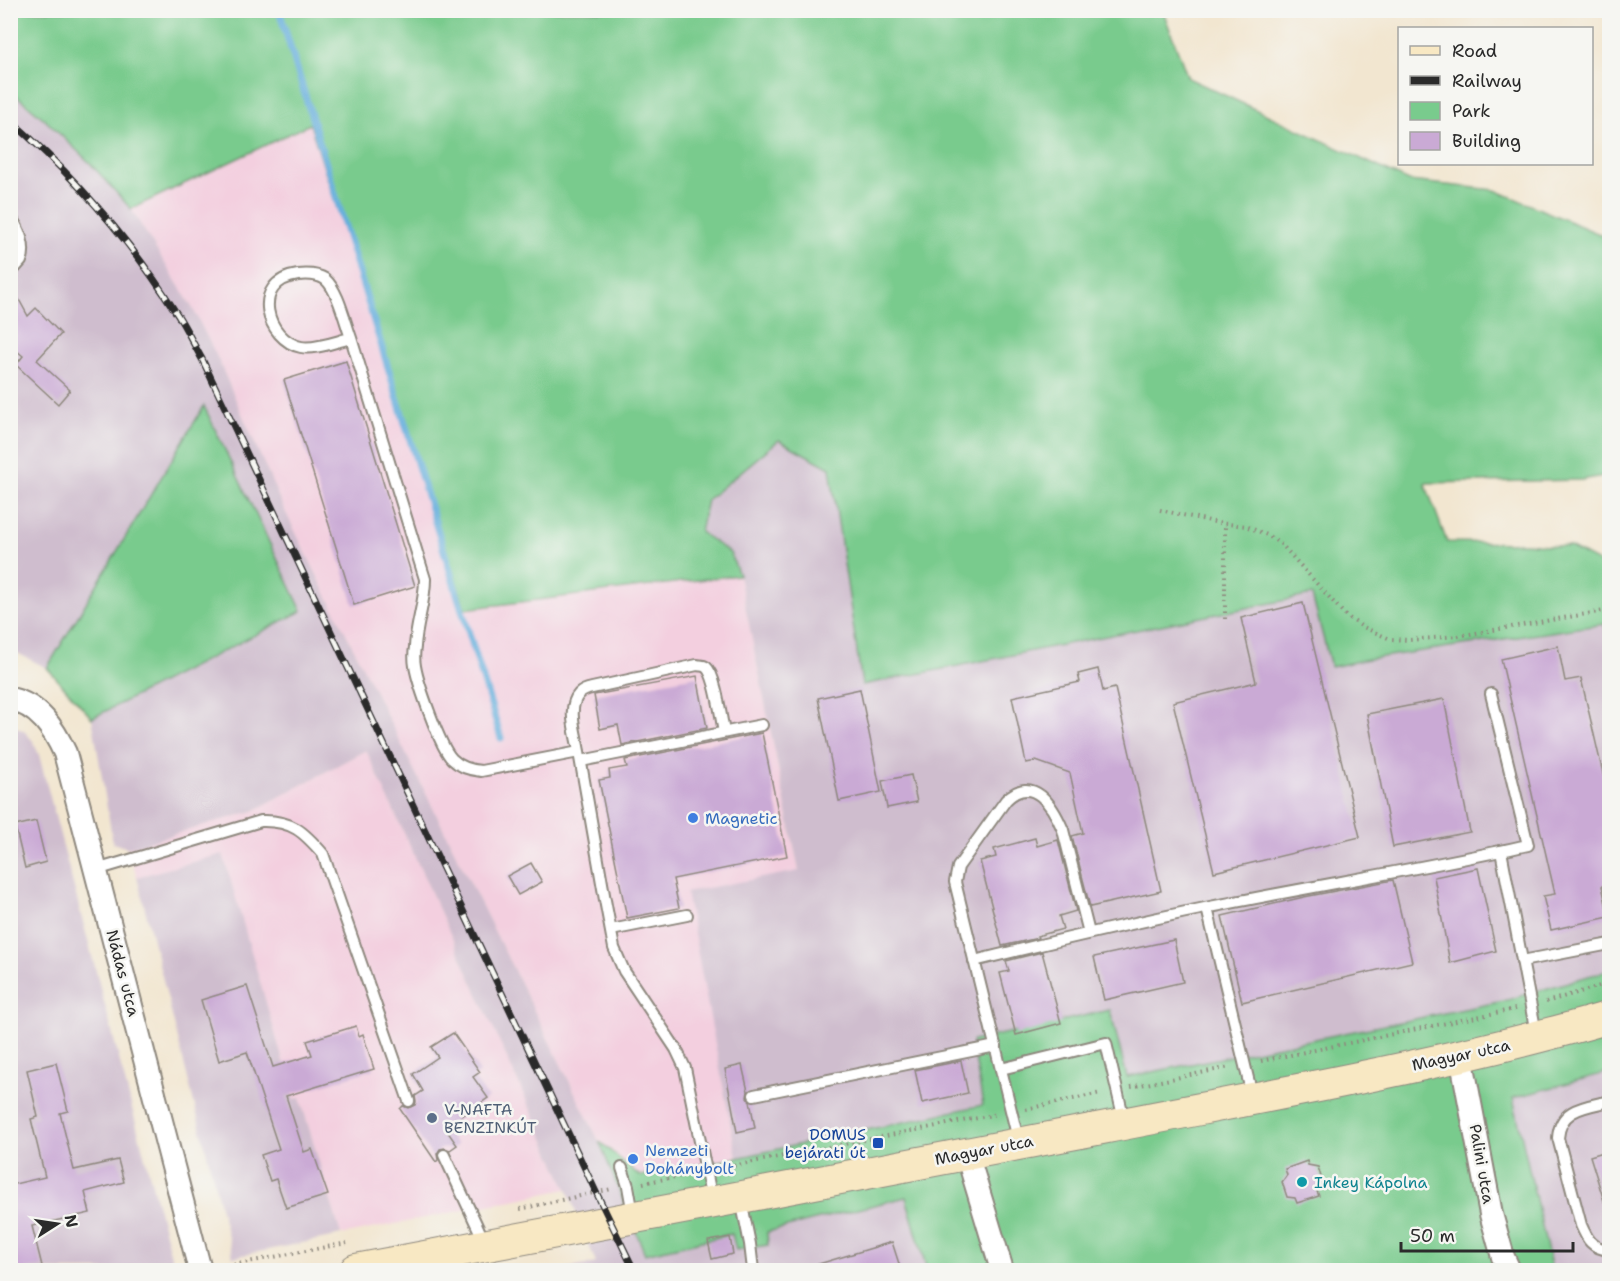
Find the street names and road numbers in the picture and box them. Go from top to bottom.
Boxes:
street label: Nádas utca [101,927,145,1019]
street label: Magyar utca [1410,1034,1512,1076]
street label: Palini utca [1465,1123,1499,1205]
street label: Magyar utca [933,1130,1035,1170]

